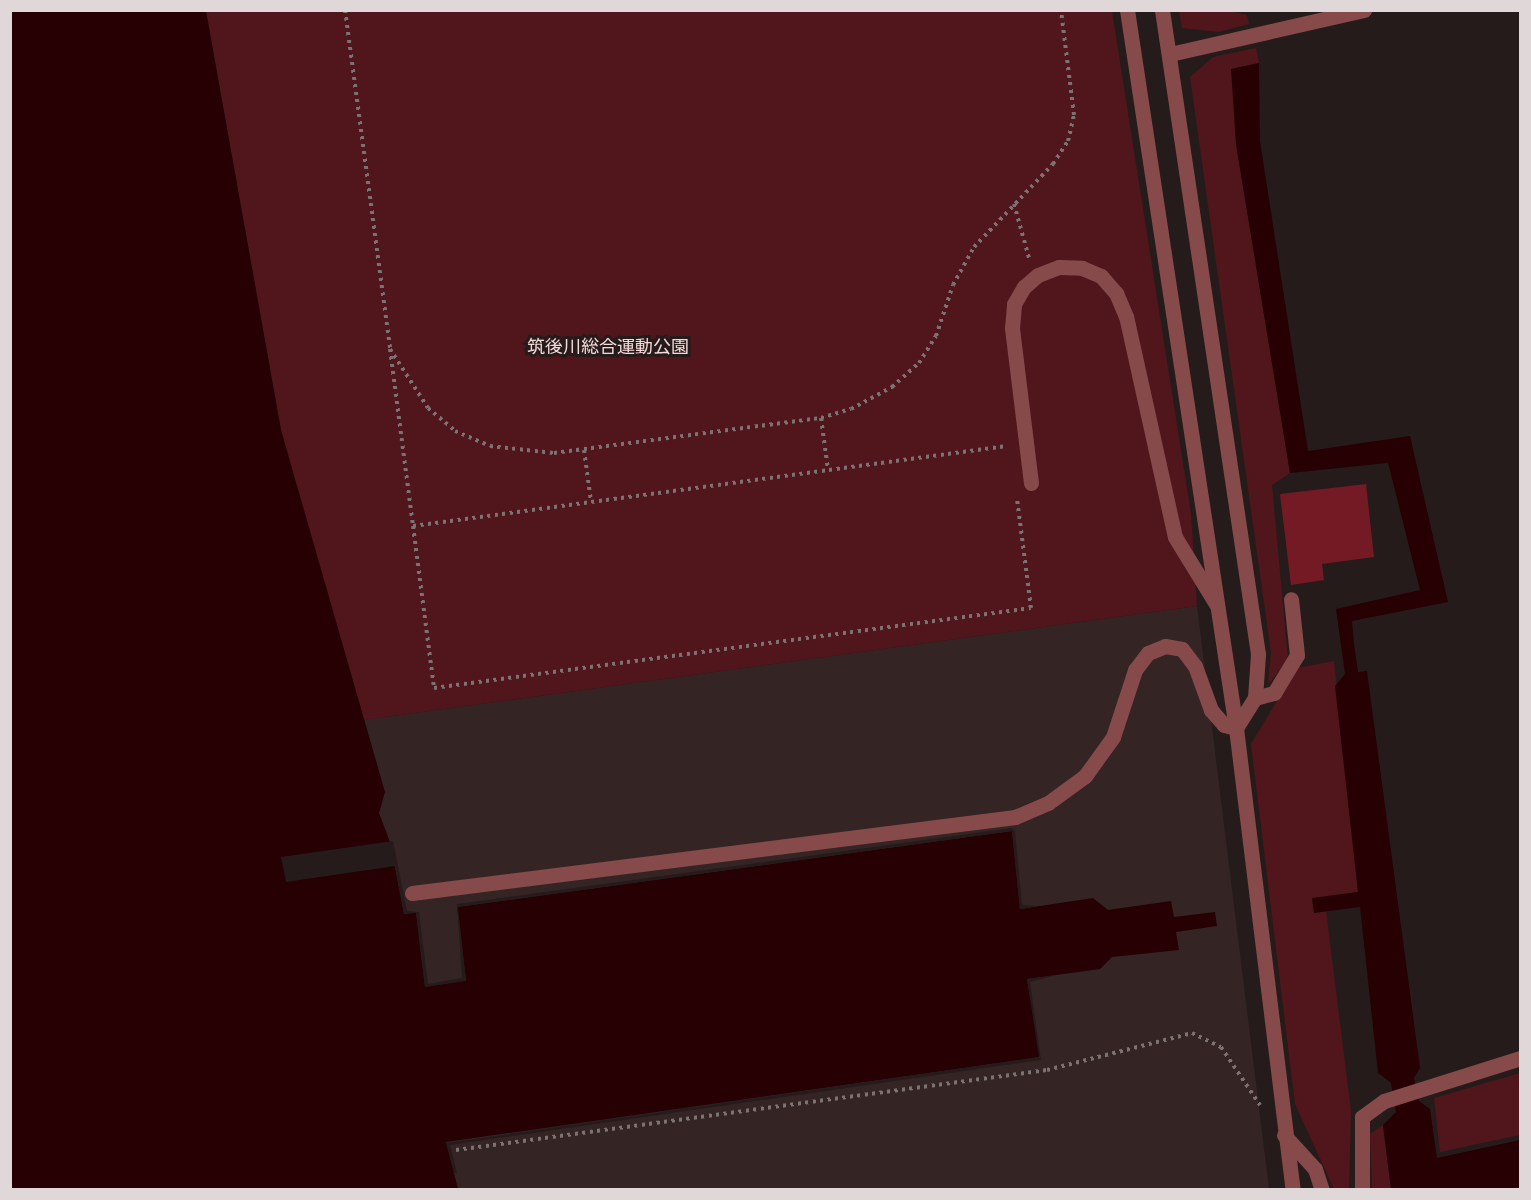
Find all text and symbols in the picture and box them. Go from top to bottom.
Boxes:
park label: 筑後川総合運動公園 [527,336,689,358]

